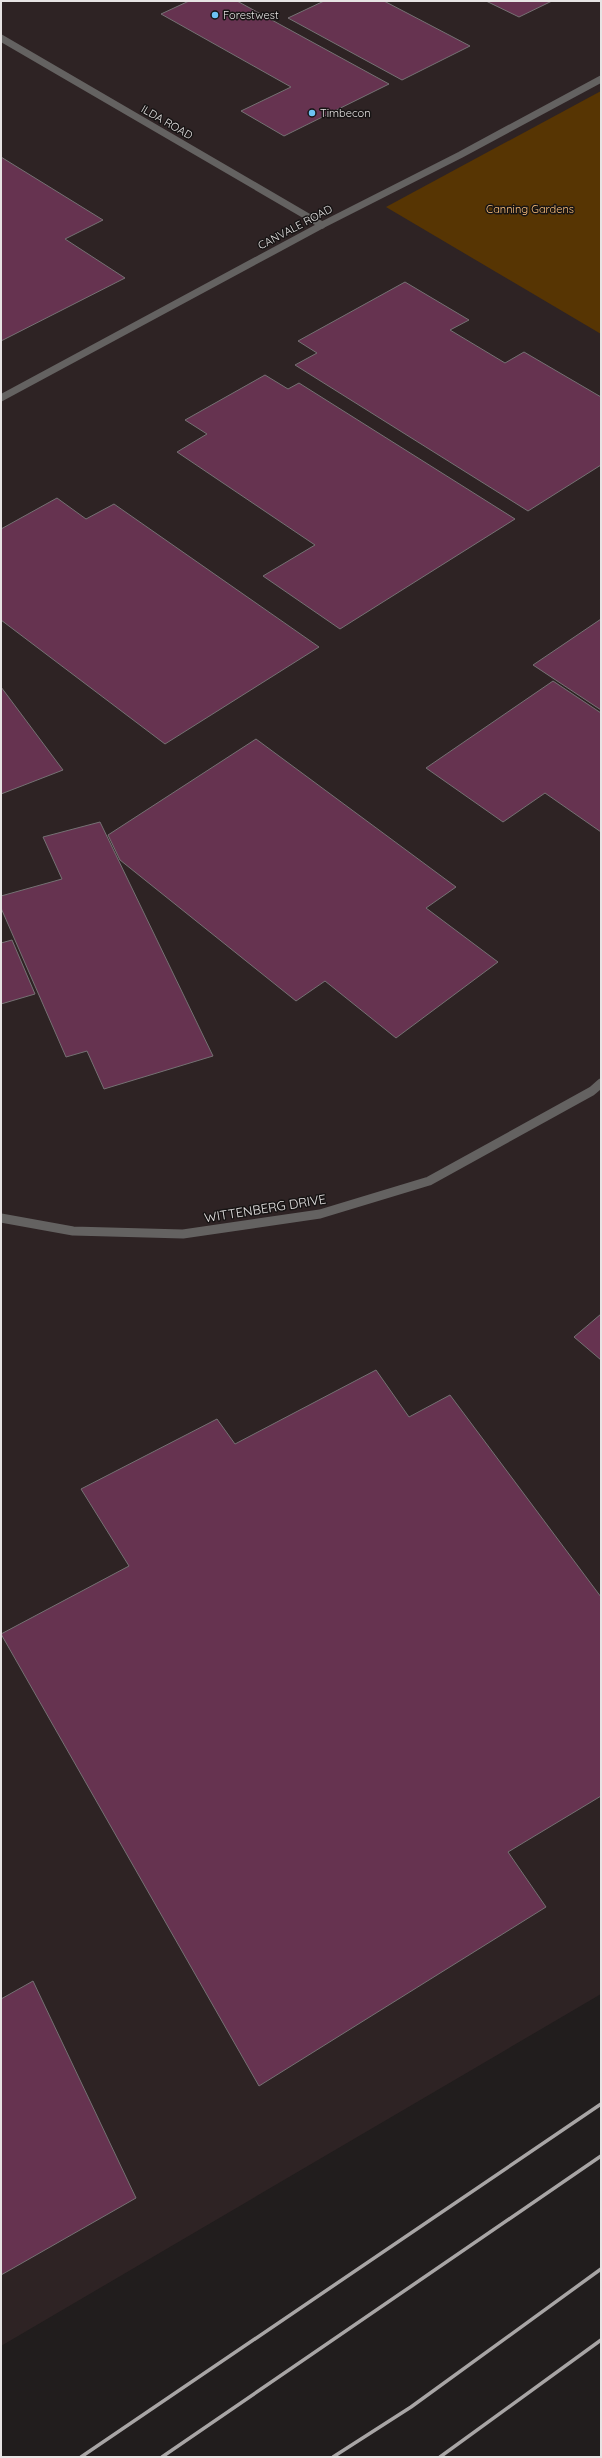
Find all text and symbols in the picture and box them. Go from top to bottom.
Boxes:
place label: Forestwest [223,8,279,22]
marker: Forestwest [210,10,220,20]
street label: ILDA ROAD [139,102,195,142]
place label: Timbecon [320,106,371,120]
marker: Timbecon [307,108,317,118]
street label: CANVALE ROAD [255,202,335,252]
park label: Canning Gardens [486,202,574,216]
street label: WITTENBERG DRIVE [203,1190,327,1226]

